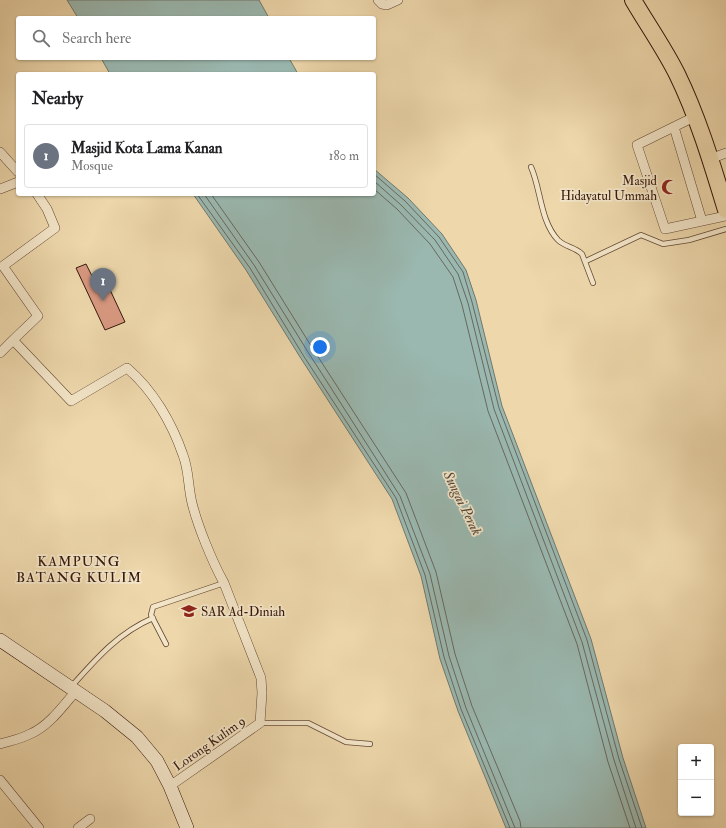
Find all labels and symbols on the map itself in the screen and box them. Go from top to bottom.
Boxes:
place label: Masjid Hidayatul Ummah [560,173,658,205]
mosque icon: Masjid Hidayatul Ummah [660,178,678,196]
pin: 1 [90,268,116,301]
your location [310,337,330,357]
water label: Sungai Perak [439,467,485,538]
district label: KAMPUNG BATANG KULIM [16,553,142,586]
school or university icon: SAR Ad-Diniah [180,602,198,620]
place label: SAR Ad-Diniah [201,604,285,620]
street label: Lorong Kulim 9 [170,713,249,775]

